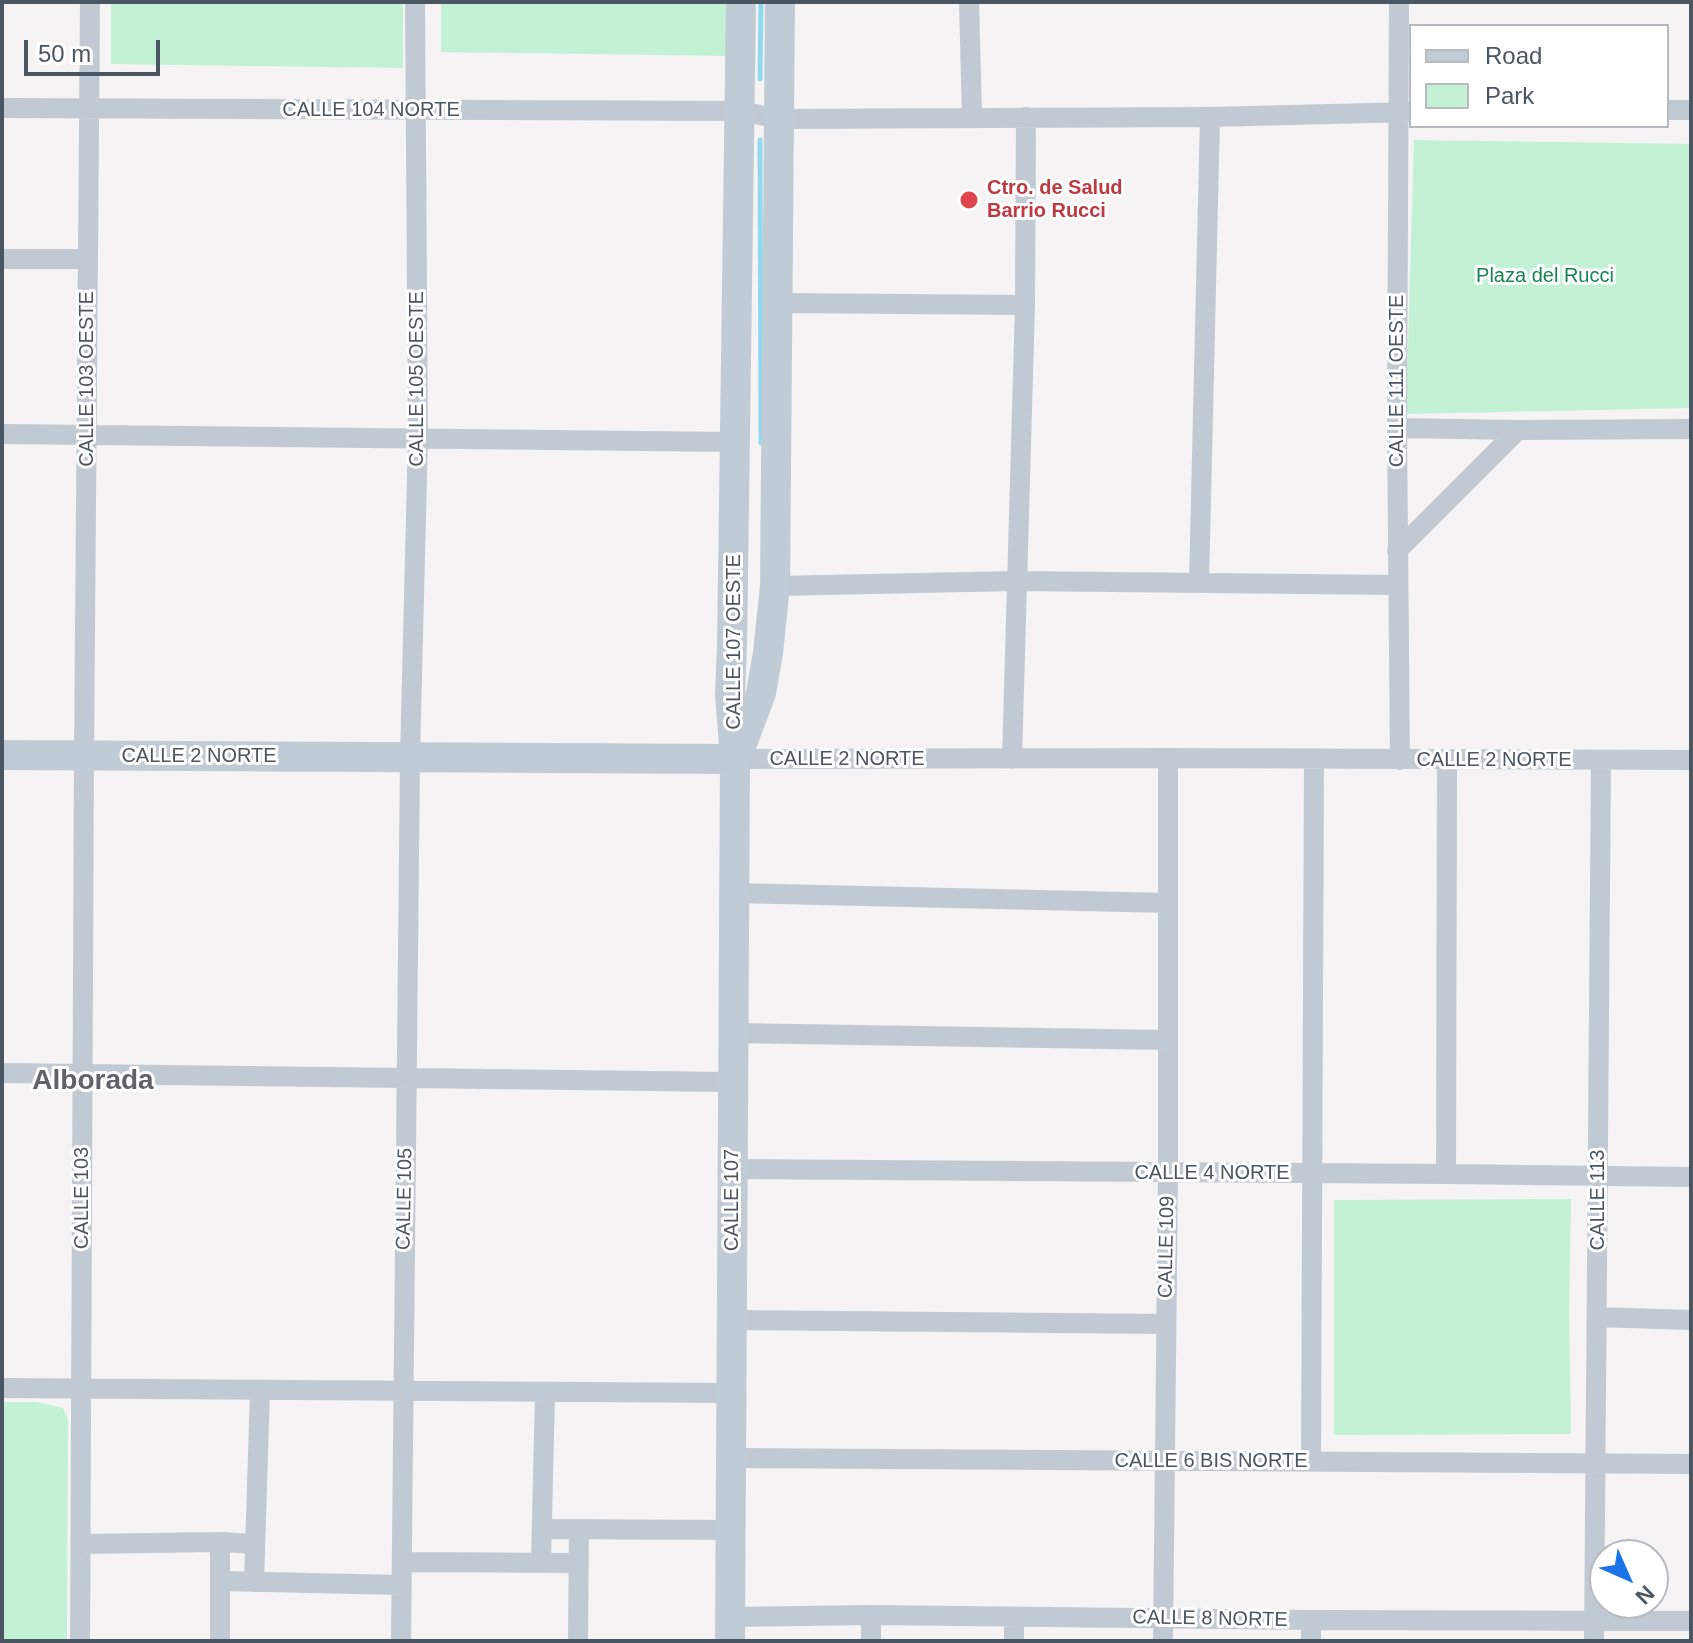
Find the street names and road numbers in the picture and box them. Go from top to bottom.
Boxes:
street label: CALLE 104 NORTE [282,98,460,122]
street label: CALLE 103 OESTE [75,291,99,467]
street label: CALLE 105 OESTE [405,291,429,467]
street label: CALLE 111 OESTE [1385,295,1409,467]
street label: CALLE 107 OESTE [722,554,746,730]
street label: CALLE 2 NORTE [121,744,277,768]
street label: CALLE 2 NORTE [769,747,925,771]
street label: CALLE 2 NORTE [1416,748,1572,772]
street label: CALLE 103 [70,1147,94,1249]
street label: CALLE 105 [392,1148,418,1250]
street label: CALLE 107 [720,1149,744,1251]
street label: CALLE 113 [1586,1150,1610,1250]
street label: CALLE 4 NORTE [1134,1161,1290,1185]
street label: CALLE 109 [1154,1196,1180,1298]
street label: CALLE 6 BIS NORTE [1114,1449,1308,1473]
street label: CALLE 8 NORTE [1132,1606,1288,1632]

